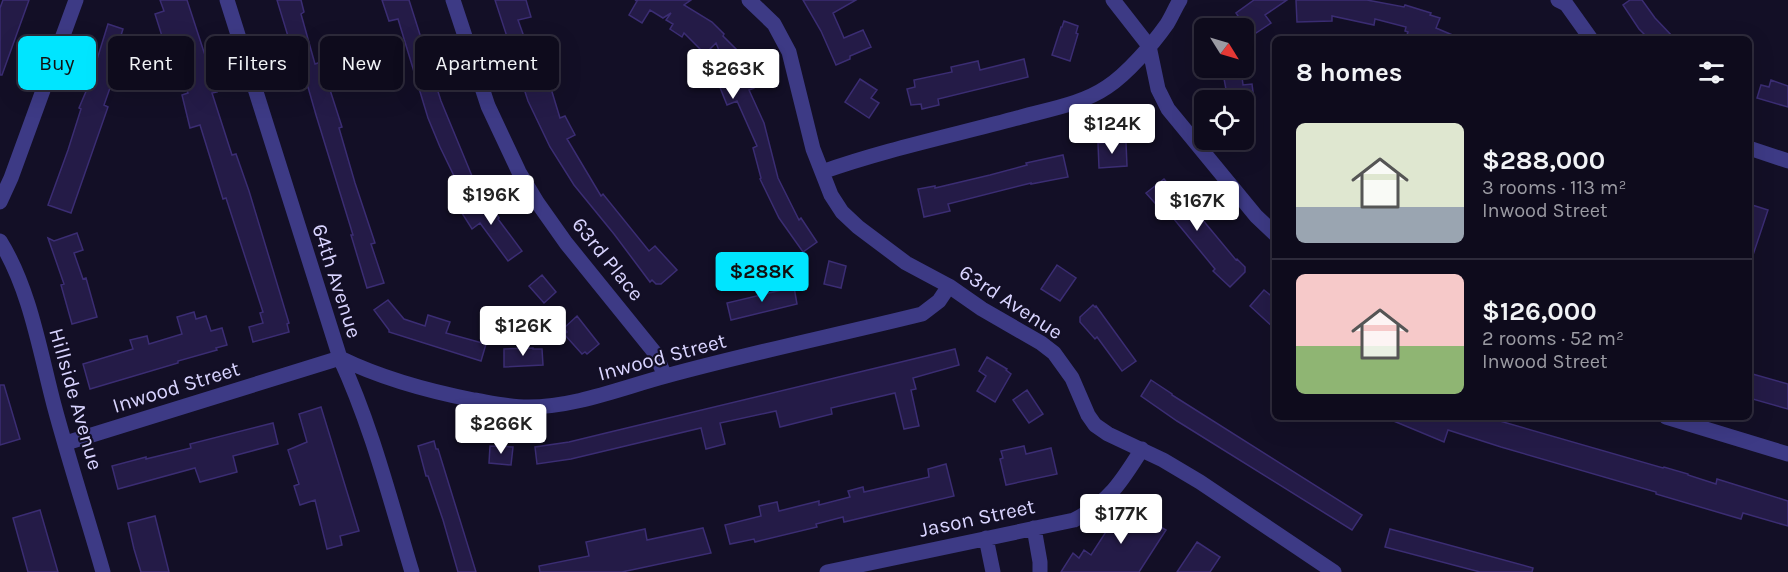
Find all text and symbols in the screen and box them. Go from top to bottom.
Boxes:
north arrow [1194,18,1254,78]
map controls [1194,18,1254,150]
chip: Buy [18,36,96,90]
chip: Rent [108,36,194,90]
chip: Filters [206,36,308,90]
chip: New [320,36,403,90]
chip: Apartment [415,36,559,90]
pin: $263K [691,49,775,100]
icon: filters [1695,56,1728,89]
text: $263K [701,57,765,80]
text: 8 homes [1296,57,1402,88]
button: locate [1194,90,1254,150]
pin: $124K [1070,104,1154,155]
text: $124K [1083,112,1141,135]
text: $288,000 [1482,145,1605,176]
icon: home [1344,147,1416,219]
pin: $196K [449,175,533,226]
text: 3 rooms · 113 m² [1482,176,1626,199]
pin: $167K [1155,181,1239,232]
text: $196K [462,183,520,206]
text: $167K [1169,189,1225,212]
text: Inwood Street [1482,199,1608,222]
street label: 63rd Place [567,213,649,305]
street label: 64th Avenue [307,221,367,341]
pin: $288K [720,252,804,303]
text: $288K [730,260,794,283]
street label: 63rd Avenue [955,260,1067,344]
text: $126,000 [1482,296,1597,327]
icon: home [1344,298,1416,370]
pin: $126K [481,306,565,357]
text: $126K [494,314,552,337]
street label: Hillside Avenue [44,325,108,473]
text: 2 rooms · 52 m² [1482,327,1624,350]
street label: Inwood Street [595,328,729,386]
text: Inwood Street [1482,350,1608,373]
street label: Inwood Street [109,356,243,418]
pin: $266K [459,404,543,455]
text: $266K [469,412,533,435]
street label: Jason Street [917,494,1037,542]
pin: $177K [1079,494,1163,545]
text: $177K [1094,502,1148,525]

